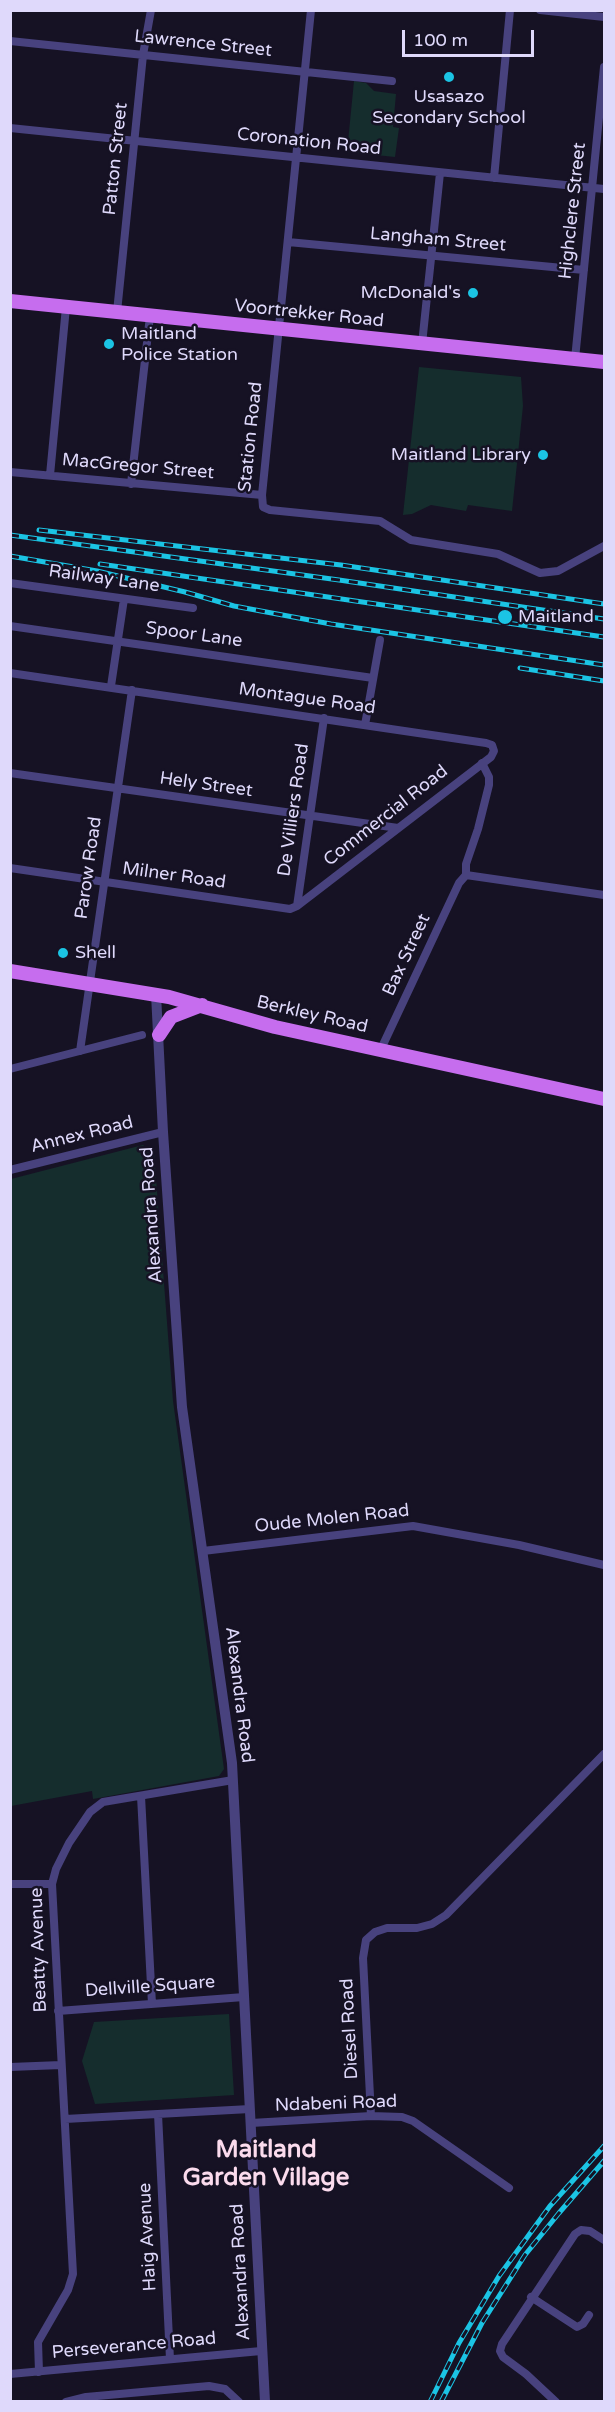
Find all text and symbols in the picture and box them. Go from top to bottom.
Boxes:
scale bar [405,18,537,56]
street label: Lawrence Street [133,26,273,62]
text: 100 m [413,29,468,51]
marker: Usasazo Secondary School [442,70,456,84]
place label: Usasazo Secondary School [372,86,526,128]
street label: Patton Street [99,102,133,216]
street label: Coronation Road [236,124,382,160]
street label: Highclere Street [555,142,591,280]
street label: Langham Street [369,223,507,257]
place label: McDonald's [361,282,461,304]
marker: McDonald's [466,286,480,300]
street label: Voortrekker Road [233,295,385,333]
place label: Maitland Police Station [121,323,238,366]
marker: Maitland Police Station [102,337,116,351]
street label: Station Road [234,381,268,493]
place label: Maitland Library [391,444,531,466]
marker: Maitland Library [536,448,550,462]
street label: MacGregor Street [61,450,215,484]
street label: Railway Lane [47,561,161,597]
place label: Maitland [518,606,594,628]
marker: Maitland [496,608,514,626]
street label: Spoor Lane [144,618,244,652]
street label: Montague Road [237,679,377,719]
street label: De Villiers Road [274,742,314,878]
street label: Commercial Road [320,761,452,871]
street label: Hely Street [158,768,254,802]
street label: Parow Road [71,815,107,921]
street label: Milner Road [121,858,227,894]
street label: Bax Street [379,910,435,1000]
place label: Shell [75,942,116,964]
marker: Shell [56,946,70,960]
street label: Berkley Road [254,992,370,1038]
street label: Annex Road [28,1112,136,1158]
street label: Alexandra Road [136,1146,168,1284]
street label: Oude Molen Road [254,1500,410,1538]
street label: Alexandra Road [220,1626,258,1764]
street label: Beatty Avenue [26,1887,52,2013]
street label: Dellville Square [84,1972,216,2002]
street label: Diesel Road [337,1978,363,2080]
street label: Ndabeni Road [274,2091,398,2117]
district label: Maitland Garden Village [183,2137,349,2193]
street label: Haig Avenue [134,2182,162,2292]
street label: Alexandra Road [227,2203,255,2341]
street label: Perseverance Road [51,2328,217,2364]

